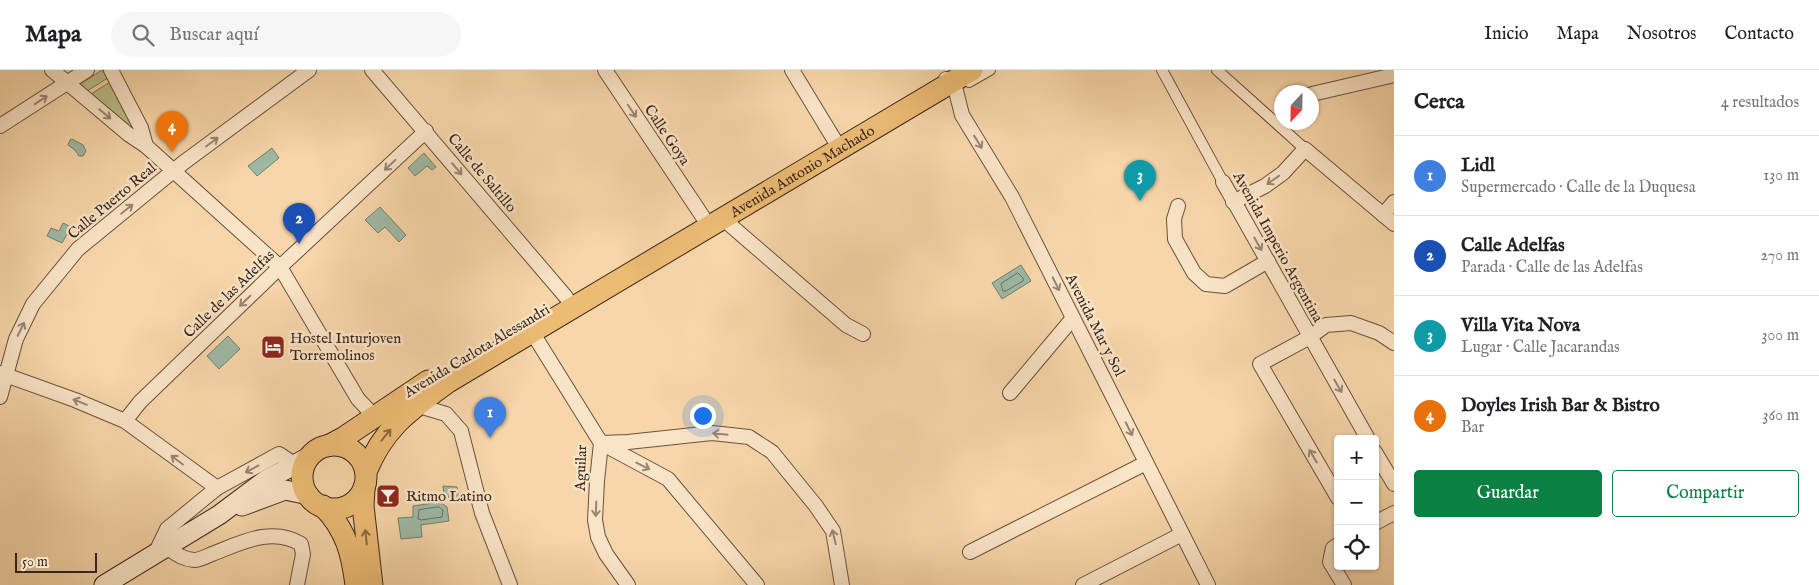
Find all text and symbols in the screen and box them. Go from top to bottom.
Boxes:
search box [111,12,461,57]
text: Mapa [25,19,81,50]
icon: search [129,21,157,49]
text: Buscar aquí [169,23,258,47]
text: Inicio [1484,23,1529,46]
text: Mapa [1557,23,1599,46]
text: Nosotros [1627,23,1696,46]
text: Contacto [1724,23,1794,46]
north arrow [1274,85,1319,130]
text: Cerca [1414,89,1464,116]
text: 4 resultados [1721,93,1799,113]
one-way arrow [34,94,48,105]
street label: Calle Goya [640,101,694,169]
one-way arrow [627,103,637,117]
one-way arrow [98,109,111,120]
pin: 4 [156,111,188,152]
street label: Avenida Antonio Machado [725,121,878,222]
street label: Calle de Saltillo [443,130,521,216]
one-way arrow [973,134,983,148]
one-way arrow [205,137,219,147]
text: Lidl [1461,154,1495,178]
street label: Calle Puerto Real [64,158,161,244]
one-way arrow [384,159,396,171]
pin: 3 [1124,160,1156,201]
one-way arrow [452,162,463,175]
text: 1 [1427,166,1433,186]
text: 130 m [1763,166,1799,186]
street label: Avenida Imperio Argentina [1228,168,1328,326]
one-way arrow [1266,175,1280,185]
text: Supermercado · Calle de la Duquesa [1461,178,1696,198]
one-way arrow [120,203,133,214]
pin: 2 [283,203,315,244]
text: Calle Adelfas [1461,234,1565,258]
one-way arrow [1253,237,1263,252]
street label: Calle de las Adelfas [180,246,278,342]
text: 2 [1426,246,1434,266]
text: 270 m [1760,246,1799,266]
text: Parada · Calle de las Adelfas [1461,258,1643,278]
street label: Avenida Mar y Sol [1060,270,1129,380]
one-way arrow [1052,276,1061,291]
one-way arrow [239,295,251,307]
street label: Avenida Carlota Alessandri [400,300,553,402]
text: Villa Vita Nova [1461,314,1580,338]
one-way arrow [16,322,26,337]
text: 3 [1427,326,1433,346]
text: 300 m [1761,326,1799,346]
place label: Hostel Inturjoven Torremolinos [290,329,401,365]
hotel icon: Hostel Inturjoven Torremolinos [260,334,286,360]
text: Lugar · Calle Jacarandas [1461,338,1620,358]
one-way arrow [1333,378,1343,392]
text: Doyles Irish Bar & Bistro [1461,394,1660,418]
one-way arrow [73,397,88,406]
pin: 1 [474,397,506,438]
your location [690,403,716,429]
text: 4 [1426,406,1434,426]
text: 360 m [1763,406,1799,426]
text: Bar [1461,418,1484,438]
one-way arrow [1124,422,1134,437]
one-way arrow [381,429,392,442]
one-way arrow [712,429,728,438]
map controls [1334,435,1379,570]
button: + [1334,435,1379,480]
street label: Aguilar [571,444,591,492]
one-way arrow [1308,450,1318,464]
one-way arrow [171,454,184,465]
one-way arrow [636,461,651,471]
one-way arrow [244,464,259,474]
button: Guardar [1414,470,1602,517]
button: Compartir [1612,470,1799,517]
button: − [1334,480,1379,525]
bar icon: Ritmo Latino [375,483,401,509]
place label: Ritmo Latino [406,487,492,506]
one-way arrow [591,500,601,516]
button: locate [1334,525,1379,570]
one-way arrow [361,529,371,545]
one-way arrow [828,530,838,546]
scale bar [15,550,98,573]
text: 50 m [22,553,48,571]

